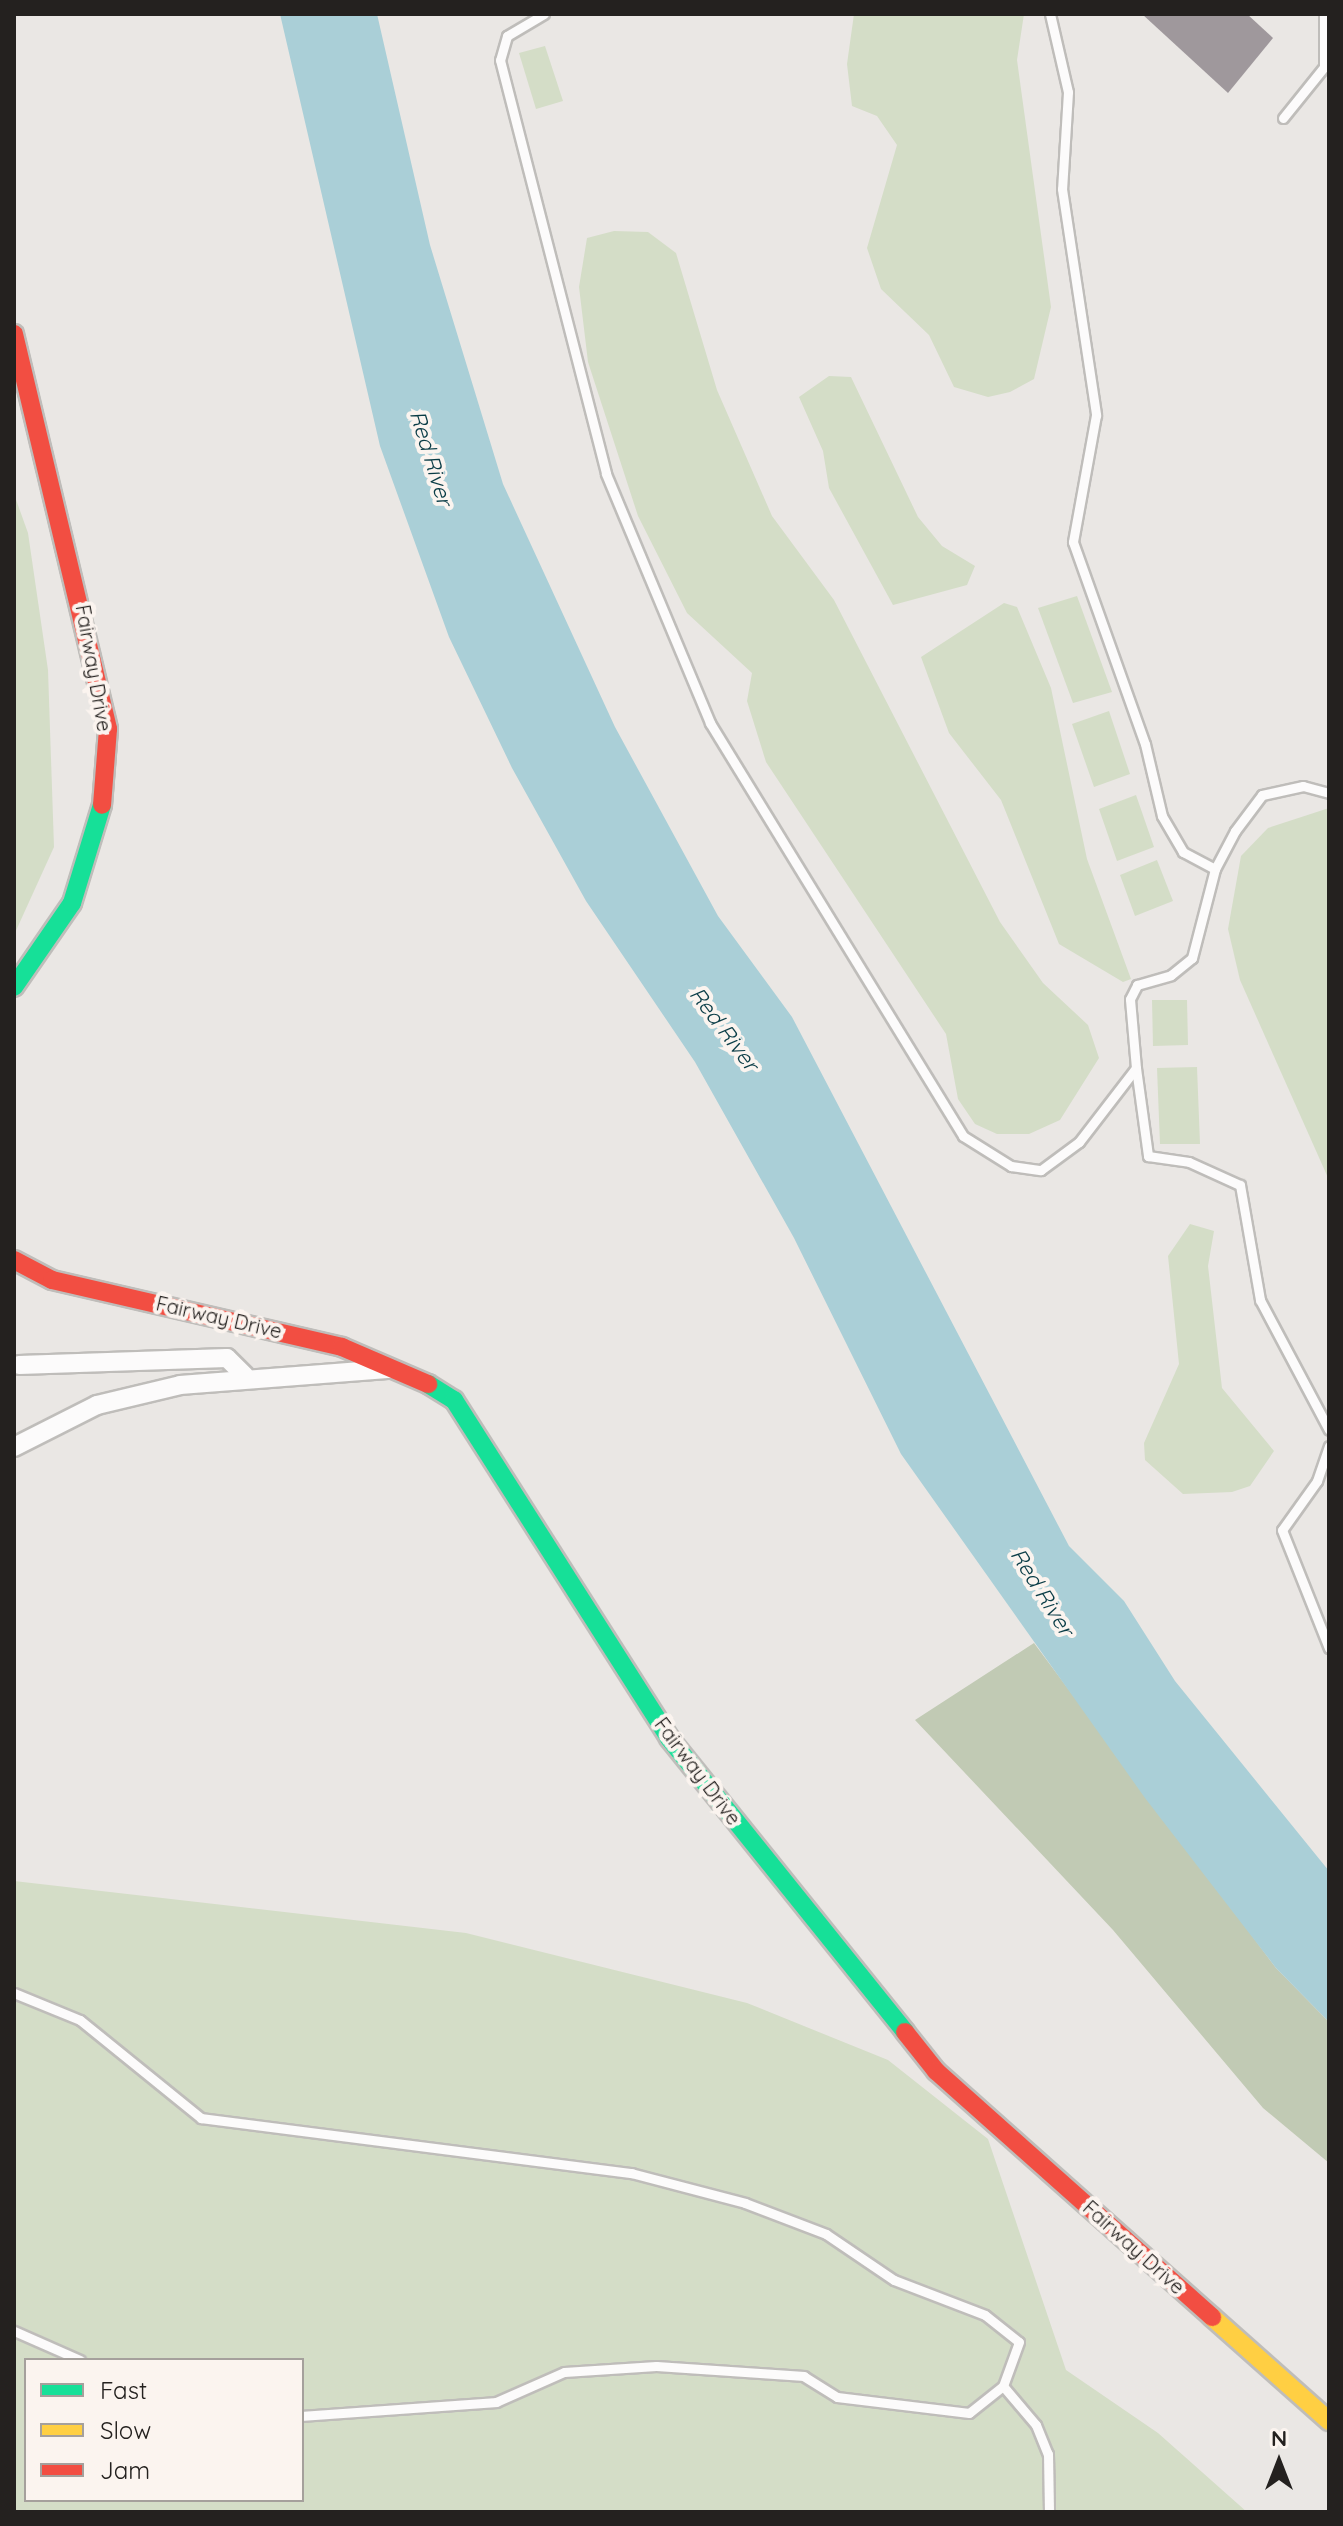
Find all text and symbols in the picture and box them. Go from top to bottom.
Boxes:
water label: Red River [404,407,458,509]
street label: Fairway Drive [71,603,117,733]
water label: Red River [684,982,764,1076]
street label: Fairway Drive [154,1291,284,1343]
water label: Red River [1005,1543,1079,1641]
street label: Fairway Drive [650,1713,746,1829]
street label: Fairway Drive [1078,2195,1190,2299]
legend [24,2358,304,2502]
text: Fast [100,2375,147,2405]
text: Slow [100,2415,151,2445]
north arrow [1239,2422,1319,2502]
text: N [1271,2424,1287,2452]
text: Jam [100,2455,150,2485]

